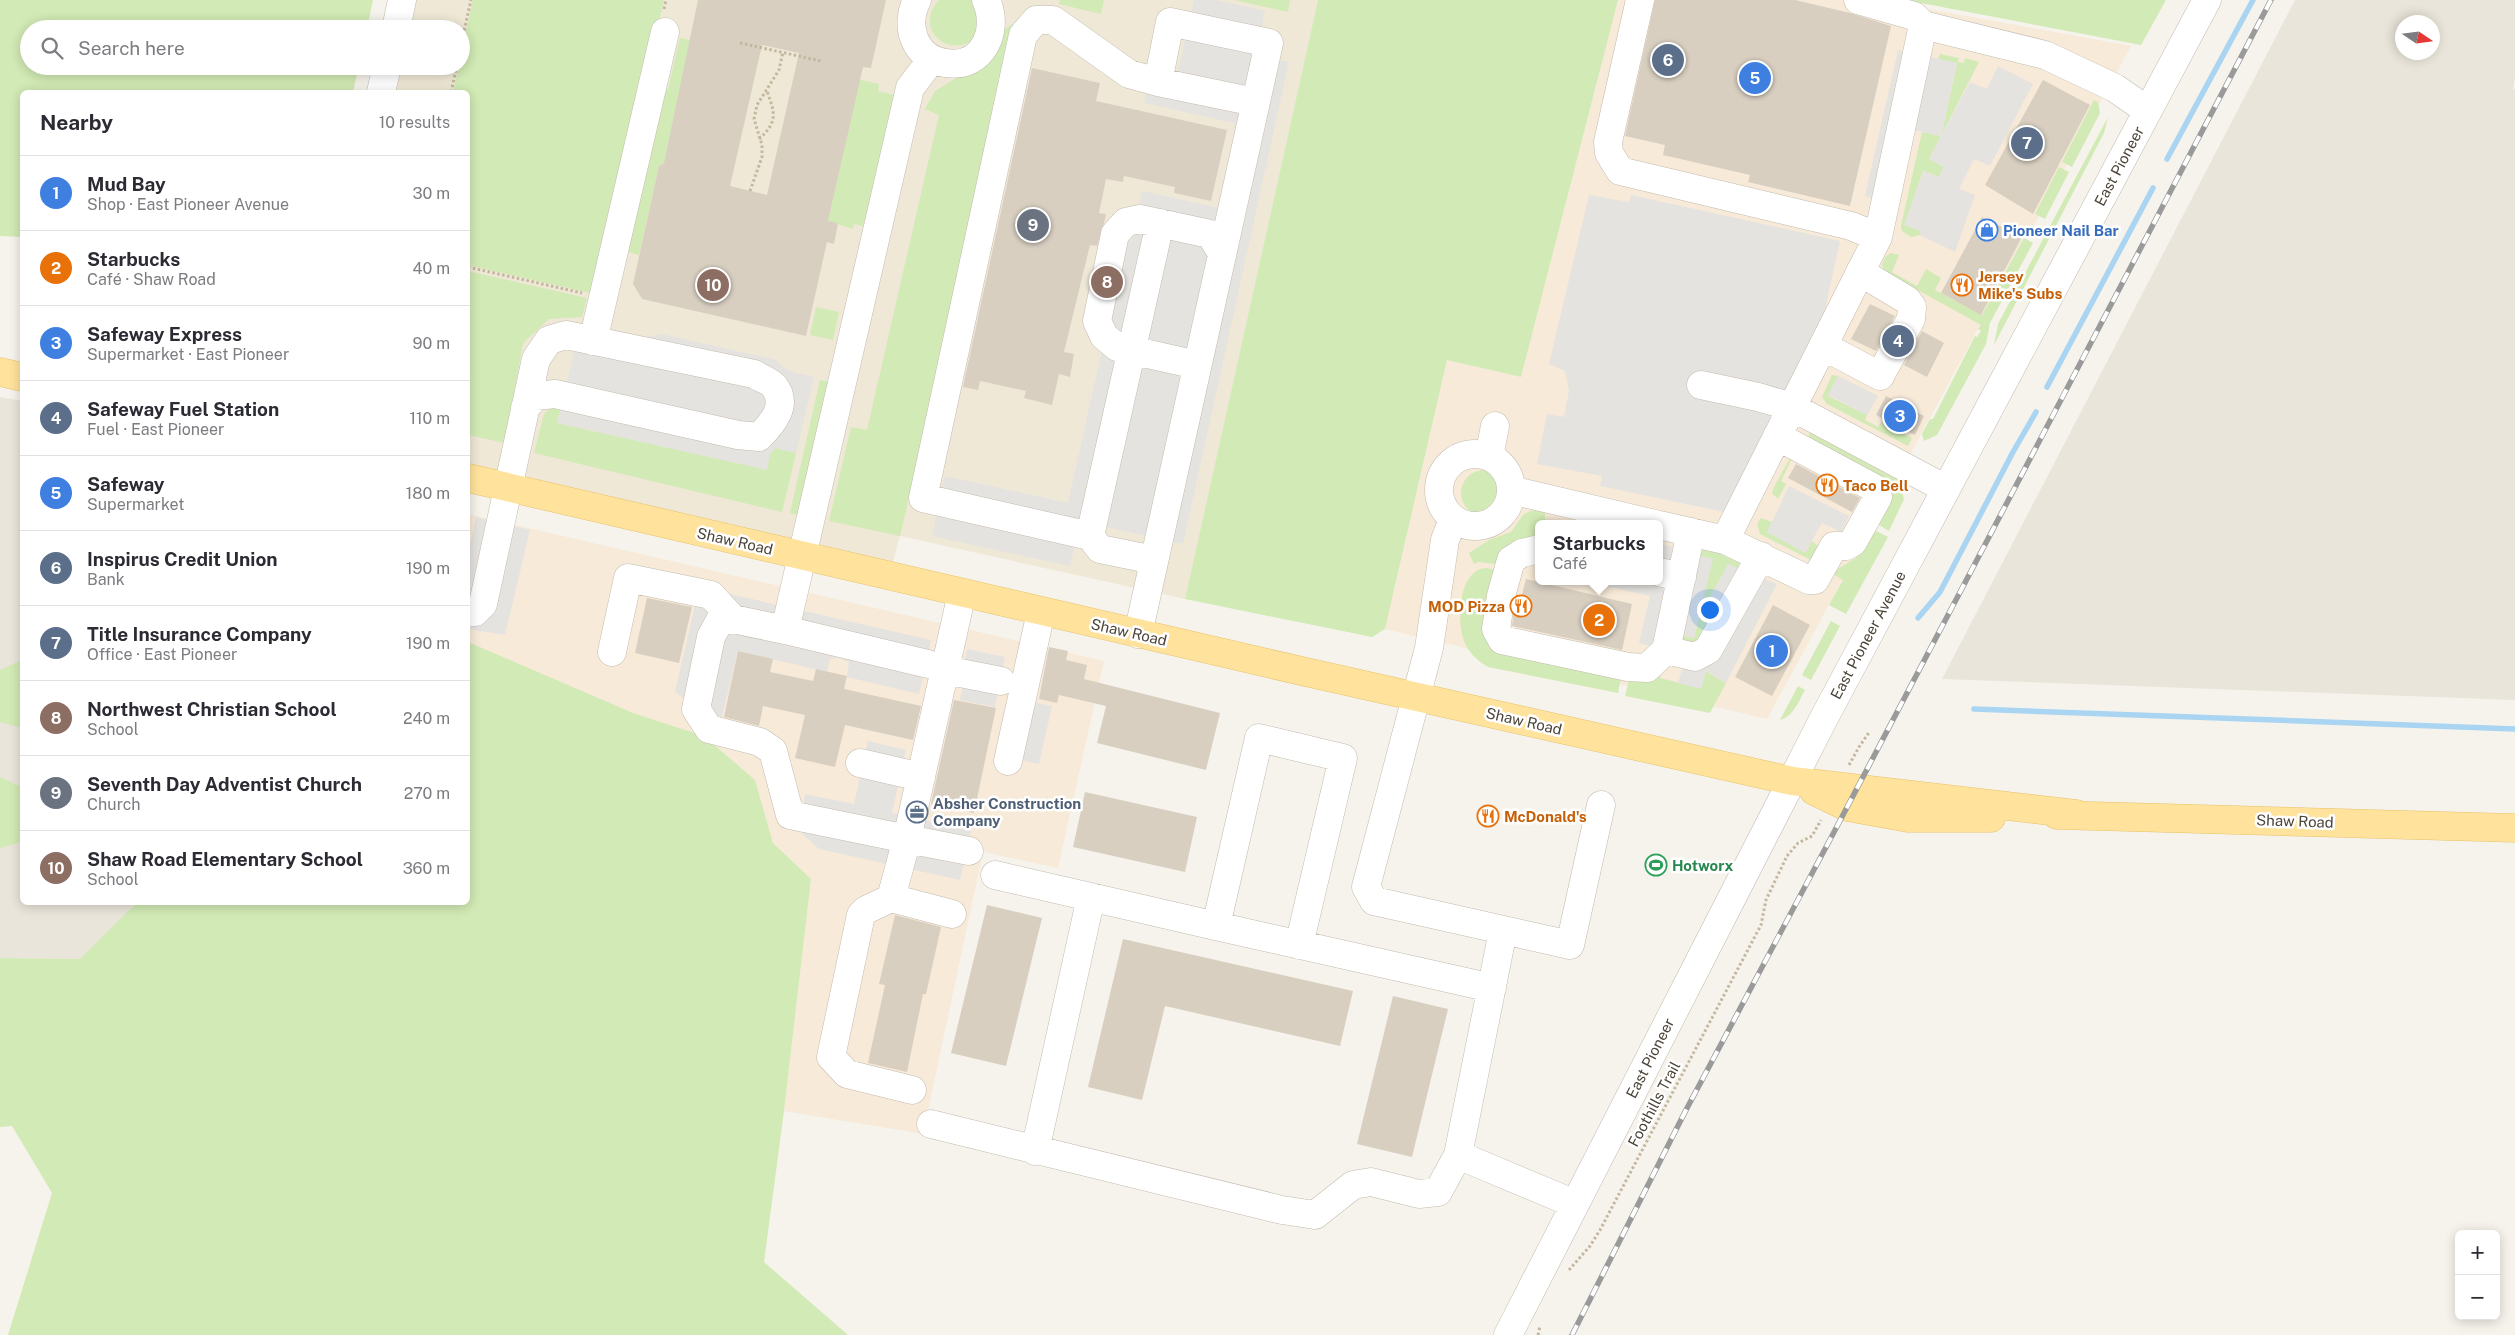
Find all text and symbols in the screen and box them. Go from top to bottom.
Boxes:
north arrow [2395,15,2440,60]
search box [20,20,470,75]
icon: search [38,34,66,62]
text: Search here [78,37,185,59]
pin: 6 [1652,41,1684,79]
pin: 5 [1739,59,1771,97]
text: Nearby [40,110,113,135]
text: 10 results [379,113,450,132]
street label: East Pioneer [2091,123,2147,209]
pin: 7 [2011,124,2043,162]
text: Mud Bay [87,173,166,195]
text: 1 [53,184,59,203]
text: 30 m [413,184,450,203]
text: Shop · East Pioneer Avenue [87,195,289,214]
pin: 9 [1017,206,1049,244]
shop icon: Pioneer Nail Bar [1975,218,1999,242]
place label: Pioneer Nail Bar [2003,222,2119,239]
text: Starbucks [87,248,180,270]
text: 2 [51,259,61,278]
text: 40 m [412,259,450,278]
pin: 8 [1091,263,1123,301]
pin: 10 [697,266,729,304]
place label: Jersey Mike's Subs [1978,268,2062,302]
text: Café · Shaw Road [87,270,216,289]
restaurant icon: Jersey Mike's Subs [1950,273,1974,297]
pin: 4 [1882,322,1914,360]
text: Safeway Express [87,323,242,345]
text: 3 [51,334,61,353]
text: 90 m [413,334,450,353]
text: Supermarket · East Pioneer [87,345,289,364]
pin: 3 [1884,397,1916,435]
text: Safeway Fuel Station [87,398,279,420]
text: 4 [51,409,61,428]
text: 110 m [409,409,450,428]
text: Fuel · East Pioneer [87,420,224,439]
text: Safeway [87,473,165,495]
restaurant icon: Taco Bell [1815,473,1839,497]
place label: Taco Bell [1843,477,1909,494]
text: 5 [51,484,61,503]
text: 180 m [406,484,450,503]
text: Supermarket [87,495,184,514]
popup [1535,520,1663,585]
street label: Shaw Road [695,524,775,558]
text: Starbucks [1552,532,1646,554]
text: Inspirus Credit Union [87,548,278,570]
text: Café [1552,554,1587,573]
text: 6 [51,559,61,578]
text: 190 m [406,559,450,578]
street label: East Pioneer Avenue [1827,568,1909,702]
text: Bank [87,570,125,589]
restaurant icon: MOD Pizza [1509,594,1533,618]
your location [1697,597,1723,623]
place label: MOD Pizza [1428,598,1505,615]
pin: 2 [1583,601,1615,639]
street label: Shaw Road [1089,615,1169,649]
text: Title Insurance Company [87,623,312,645]
pin: 1 [1756,632,1788,670]
text: 7 [51,634,61,653]
text: 190 m [406,634,450,653]
text: Office · East Pioneer [87,645,237,664]
text: Northwest Christian School [87,698,337,720]
street label: Shaw Road [1484,704,1564,738]
text: 8 [51,709,61,728]
text: 240 m [403,709,450,728]
text: School [87,720,138,739]
text: Seventh Day Adventist Church [87,773,362,795]
text: 9 [51,784,61,803]
text: 270 m [404,784,450,803]
text: Church [87,795,141,814]
place label: Absher Construction Company [933,795,1081,829]
office icon: Absher Construction Company [905,800,929,824]
restaurant icon: McDonald's [1476,804,1500,828]
place label: McDonald's [1504,808,1587,825]
street label: Shaw Road [2256,811,2334,831]
text: Shaw Road Elementary School [87,848,363,870]
sports icon: Hotworx [1644,853,1668,877]
place label: Hotworx [1672,857,1734,874]
text: 10 [47,859,65,878]
text: 360 m [403,859,450,878]
text: School [87,870,138,889]
street label: East Pioneer [1623,1015,1678,1101]
street label: Foothills Trail [1624,1058,1684,1150]
map controls [2455,1230,2500,1320]
button: + [2455,1230,2500,1275]
button: − [2455,1275,2500,1320]

